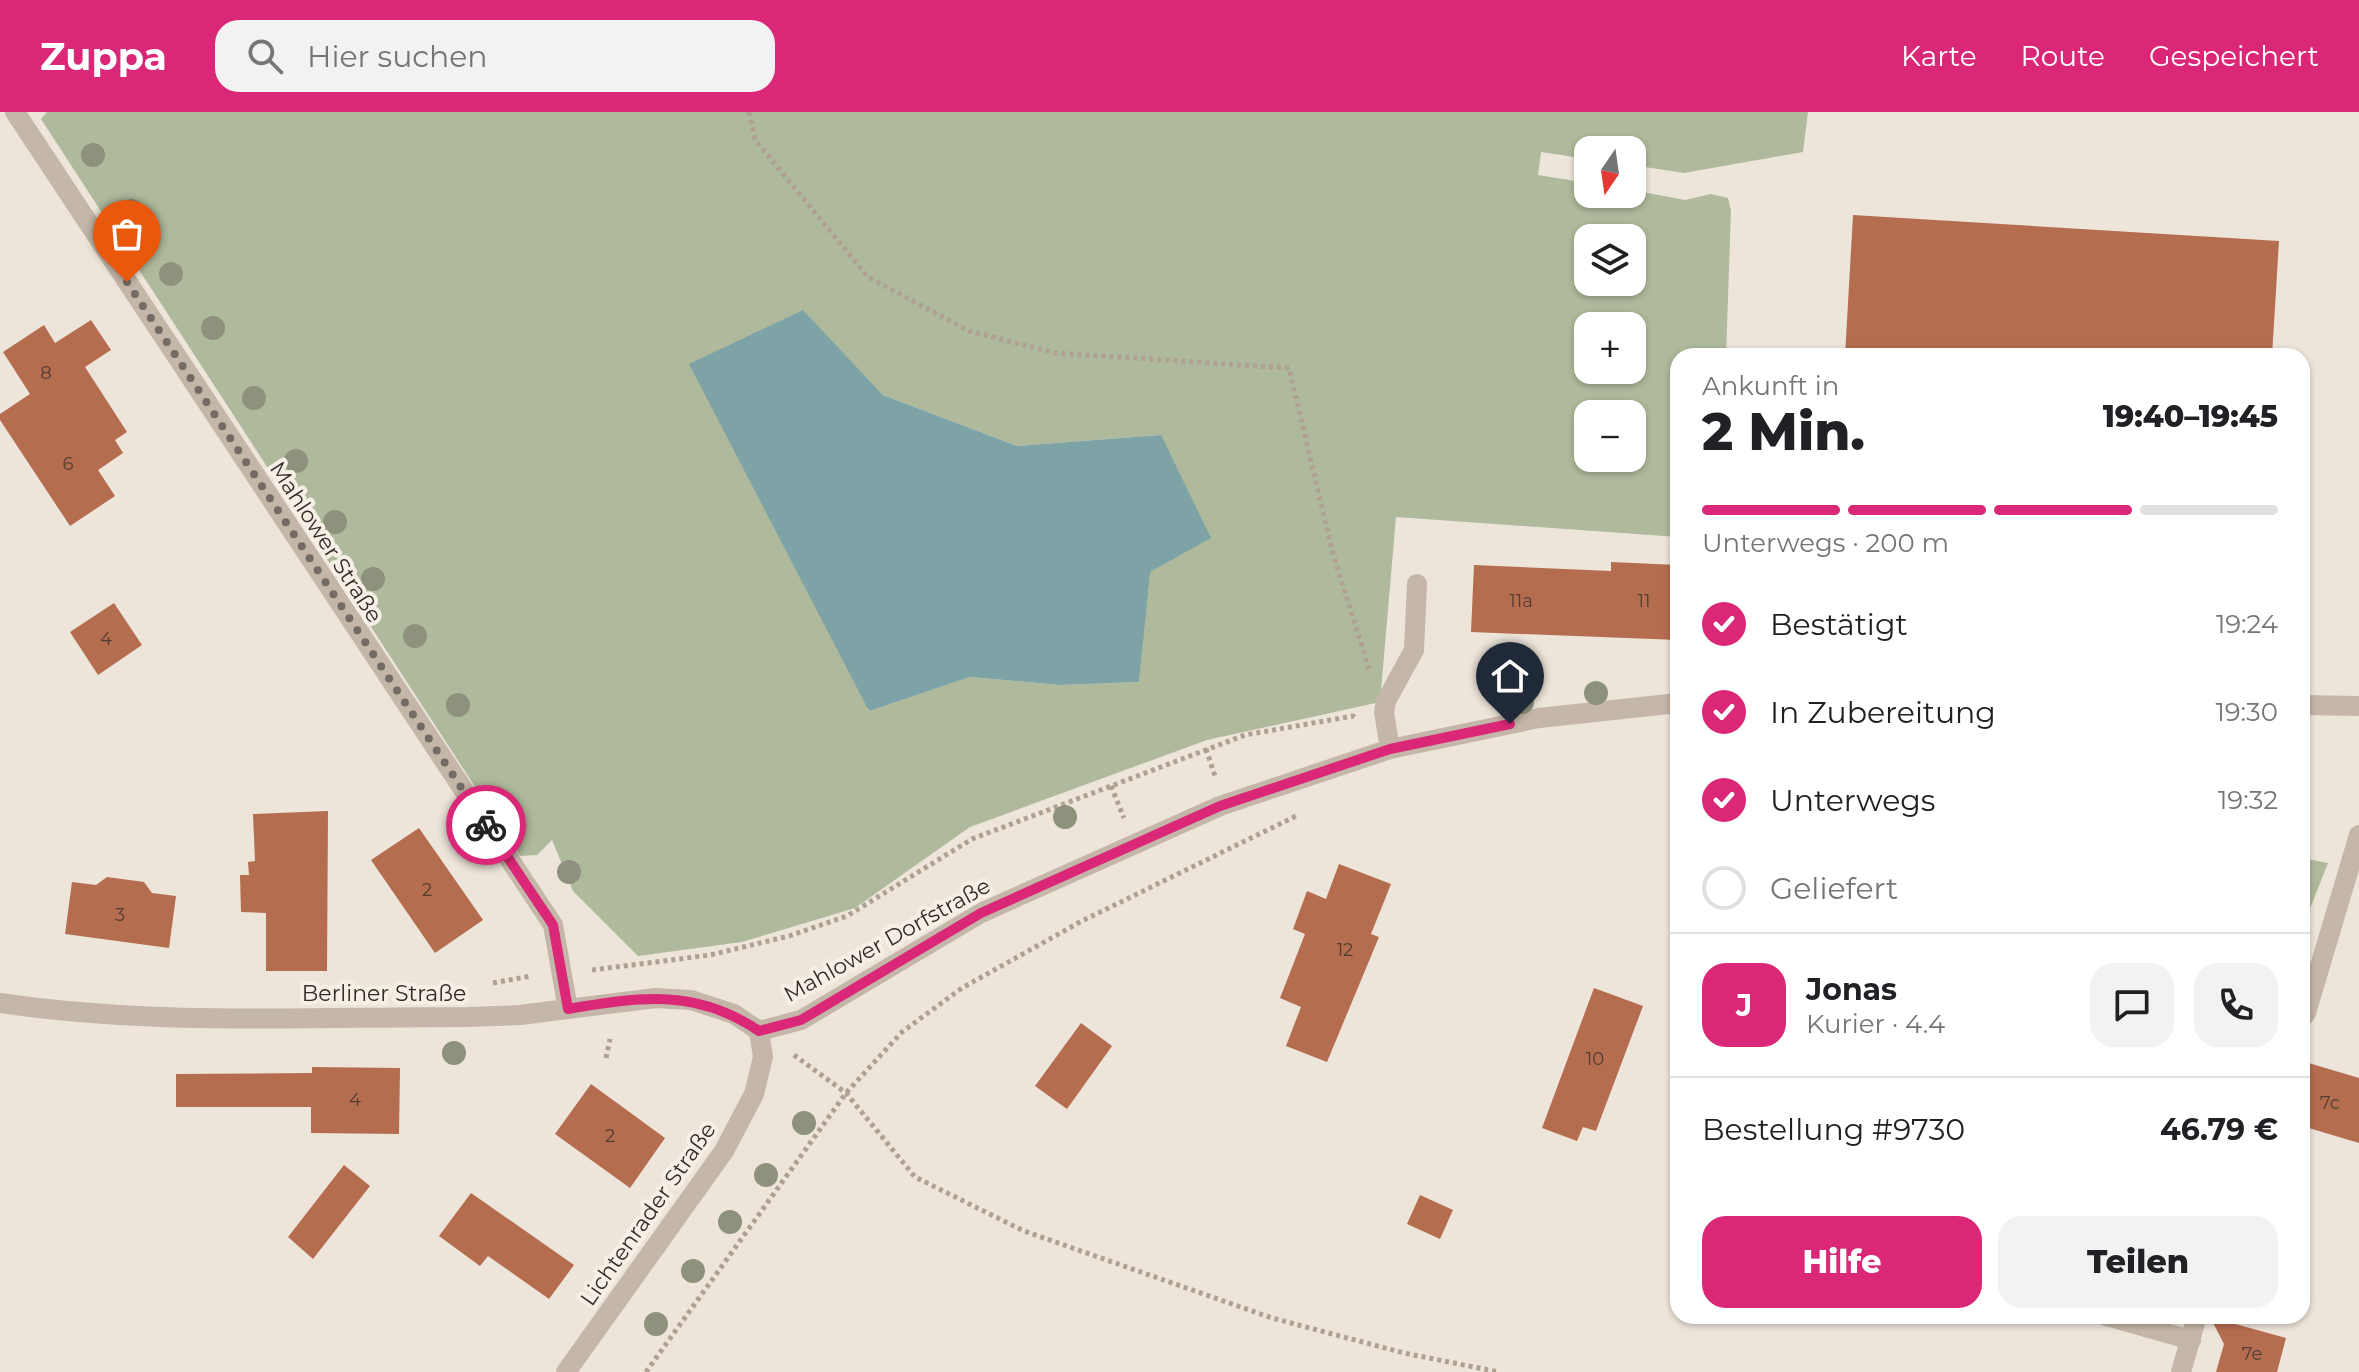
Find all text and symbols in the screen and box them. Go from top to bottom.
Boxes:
search box [215,20,775,92]
text: Zuppa [40,33,167,80]
icon: search [243,34,287,78]
text: Hier suchen [307,38,488,75]
text: Karte [1901,39,1977,73]
text: Route [2021,39,2105,73]
text: Gespeichert [2149,39,2319,73]
north arrow [1574,136,1646,208]
map controls [1574,136,1646,472]
pin [93,200,161,282]
icon: bag [105,212,149,256]
button: layers [1574,224,1646,296]
button: + [1574,312,1646,384]
house number: 8 [40,362,52,384]
text: Ankunft in [1702,370,1839,402]
text: 19:40–19:45 [2103,398,2278,435]
button: − [1574,400,1646,472]
text: 2 Min. [1702,400,1865,463]
house number: 6 [63,453,74,475]
street label: Mahlower Straße [264,456,388,628]
text: Unterwegs · 200 m [1702,527,1949,559]
house number: 11a [1509,590,1533,612]
house number: 11 [1638,590,1651,612]
icon: check [1702,602,1746,646]
text: Bestätigt [1770,606,1908,643]
text: 19:24 [2216,608,2278,640]
house number: 4 [100,628,112,650]
pin [1476,642,1544,724]
icon: home [1488,654,1532,698]
icon: check [1702,690,1746,734]
text: In Zubereitung [1770,694,1996,731]
text: 19:30 [2215,696,2278,728]
icon: check [1702,778,1746,822]
text: Unterwegs [1770,782,1935,819]
text: 19:32 [2218,784,2278,816]
courier [446,785,526,865]
icon: bike [464,803,508,847]
text: Geliefert [1770,870,1898,907]
street label: Mahlower Dorfstraße [779,872,995,1008]
house number: 2 [422,879,432,901]
house number: 3 [115,904,125,926]
house number: 12 [1337,939,1353,961]
button: chat [2090,963,2174,1047]
button: phone [2194,963,2278,1047]
text: Jonas [1806,971,1897,1008]
street label: Berliner Straße [302,980,466,1007]
text: J [1736,987,1752,1024]
text: Kurier · 4.4 [1806,1008,1945,1040]
house number: 10 [1586,1048,1604,1070]
house number: 4 [349,1089,361,1111]
house number: 7c [2320,1092,2340,1114]
text: Bestellung #9730 [1702,1111,1965,1148]
text: 46.79 € [2160,1111,2278,1148]
street label: Lichtenrader Straße [575,1117,721,1311]
house number: 2 [605,1125,615,1147]
button: Hilfe [1702,1216,1982,1308]
button: Teilen [1998,1216,2278,1308]
house number: 7e [2242,1343,2262,1365]

